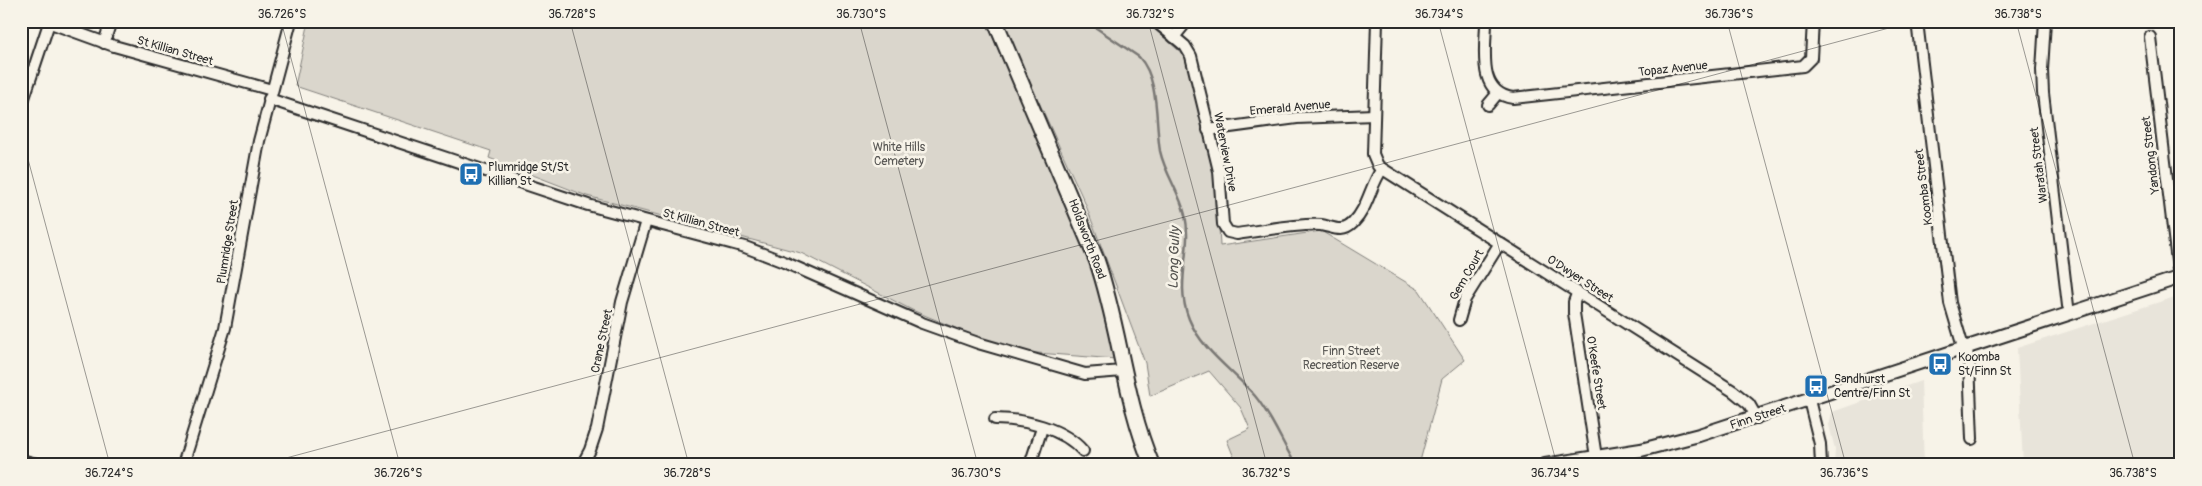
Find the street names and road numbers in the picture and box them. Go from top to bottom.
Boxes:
street label: St Killian Street [135,33,215,69]
street label: Topaz Avenue [1638,58,1709,80]
street label: Emerald Avenue [1249,97,1331,119]
street label: Waterview Drive [1210,111,1240,193]
street label: Yandong Street [2139,115,2163,196]
street label: Waratah Street [2027,126,2051,204]
street label: Koomba Street [1912,148,1936,226]
street label: Holdsworth Road [1065,197,1109,281]
street label: Plumridge Street [214,199,242,285]
street label: St Killian Street [661,206,741,240]
street label: Gem Court [1446,247,1488,303]
street label: O'Dwyer Street [1544,252,1616,306]
street label: Crane Street [588,308,616,374]
street label: O'Keefe Street [1583,335,1609,411]
street label: Finn Street [1728,401,1788,433]

